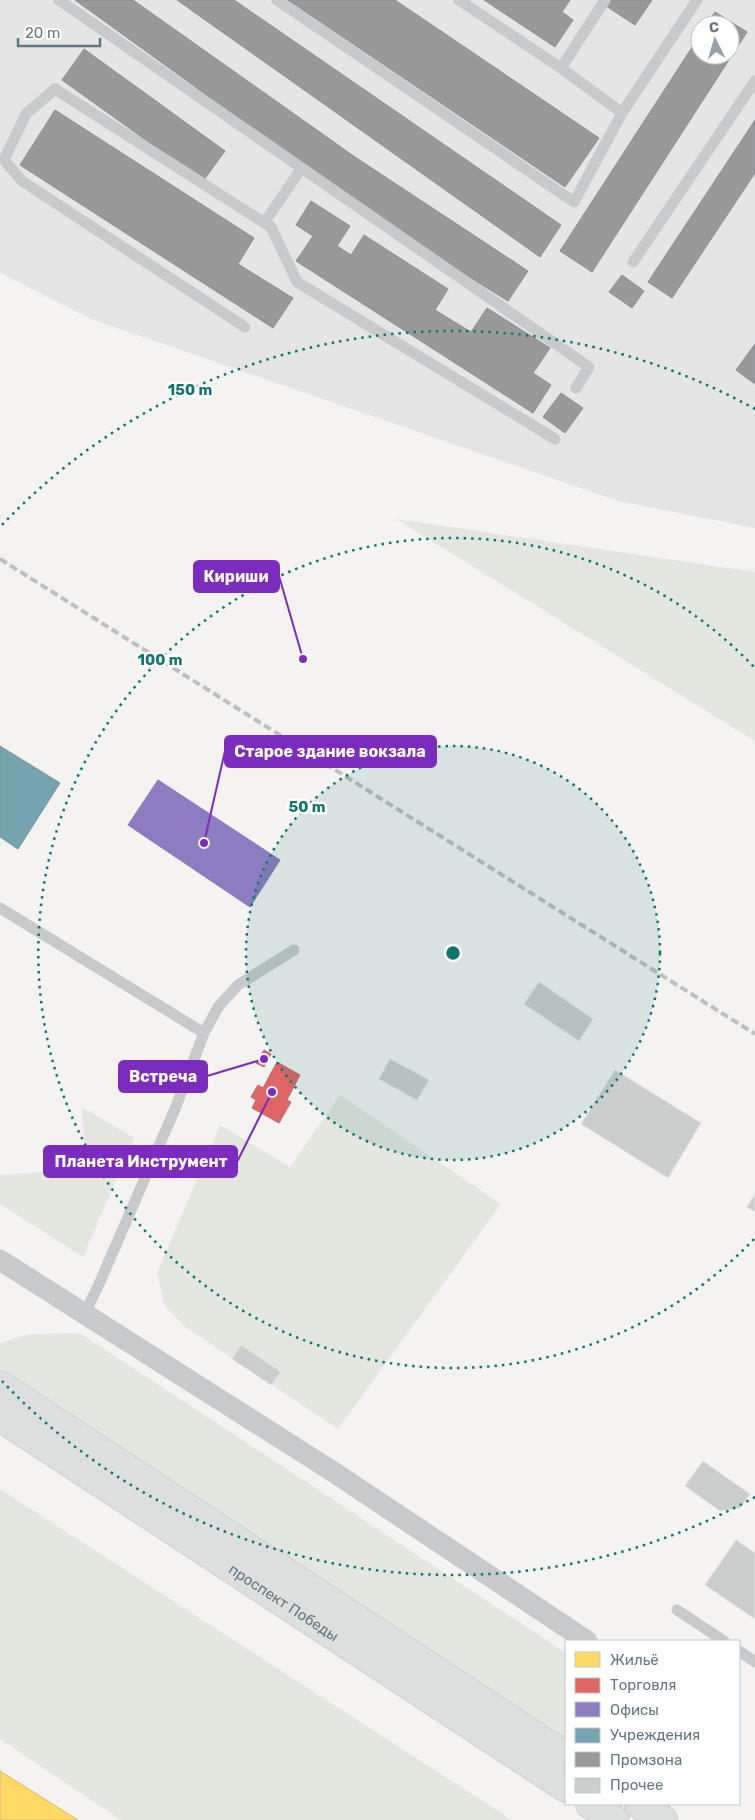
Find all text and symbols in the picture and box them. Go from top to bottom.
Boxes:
scale bar [18,15,100,47]
north arrow [690,15,740,65]
text: С [708,19,720,36]
text: 20 m [25,24,60,42]
text: 150 m [168,381,212,399]
callout: Кириши [194,561,279,592]
text: Кириши [203,567,269,586]
text: 100 m [138,651,182,669]
callout: Старое здание вокзала [225,736,436,767]
text: Старое здание вокзала [234,742,426,761]
text: 50 m [289,798,325,816]
centre of rings [444,944,462,962]
callout: Встреча [119,1061,207,1092]
text: Встреча [129,1067,197,1086]
callout: Планета Инструмент [44,1146,237,1177]
text: Планета Инструмент [55,1152,228,1171]
street label: проспект Победы [225,1560,342,1645]
legend [565,1640,740,1805]
text: Жильё [610,1651,659,1669]
text: Торговля [610,1676,676,1694]
text: Офисы [610,1701,659,1719]
text: Учреждения [610,1726,700,1744]
text: Промзона [610,1751,682,1769]
text: Прочее [610,1776,663,1794]

